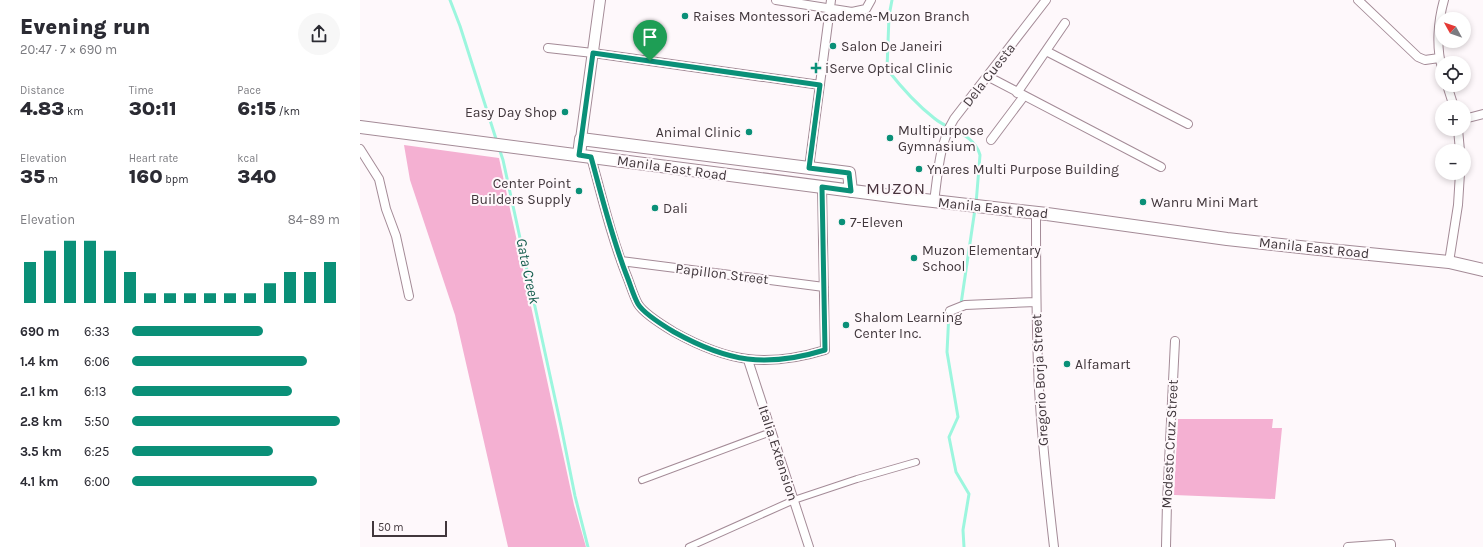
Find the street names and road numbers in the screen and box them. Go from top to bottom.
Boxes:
street label: Dela Cuesta [959,40,1019,110]
street label: Manila East Road [616,152,728,184]
street label: Manila East Road [937,194,1049,222]
street label: Manila East Road [1258,234,1370,262]
street label: Papillon Street [675,260,769,288]
street label: Gregorio Borja Street [1028,313,1052,447]
street label: Modesto Cruz Street [1158,379,1182,509]
street label: Italia Extension [755,403,801,503]

